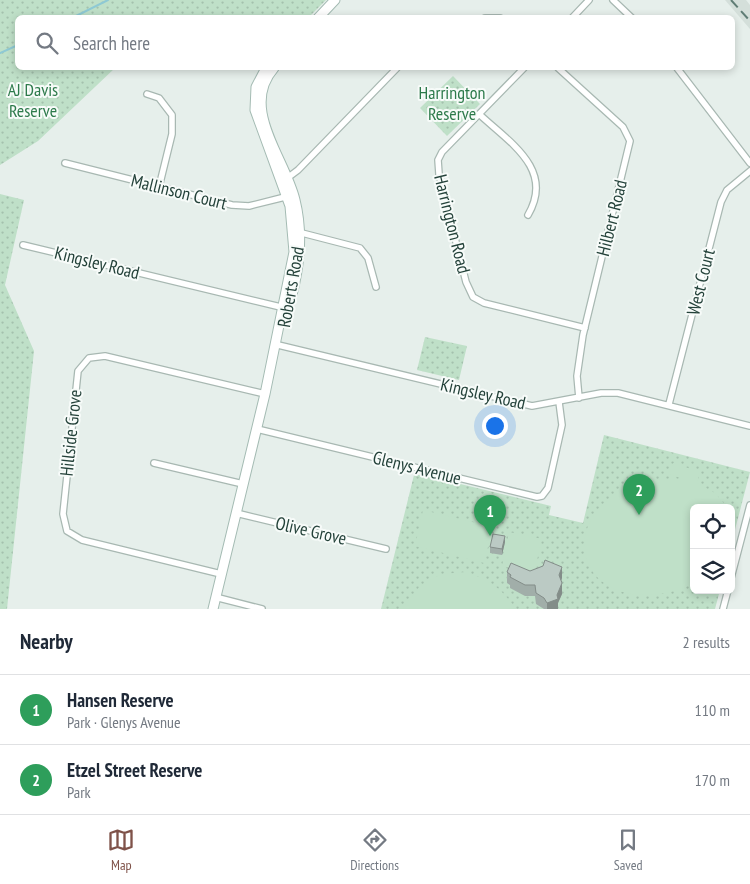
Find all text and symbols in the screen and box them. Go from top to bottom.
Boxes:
search box [15,15,735,70]
icon: search [33,29,61,57]
text: Search here [73,31,150,55]
park label: AJ Davis Reserve [8,78,58,122]
park label: Harrington Reserve [419,81,485,125]
street label: Mallinson Court [129,168,230,215]
street label: Harrington Road [429,172,476,276]
street label: Hilbert Road [591,177,632,258]
street label: Kingsley Road [52,241,142,284]
street label: Roberts Road [272,245,309,329]
street label: West Court [681,246,720,317]
street label: Kingsley Road [438,373,528,414]
street label: Hillside Grove [55,389,86,477]
your location [482,413,508,439]
street label: Glenys Avenue [371,445,464,490]
pin: 2 [623,474,655,515]
pin: 1 [474,495,506,536]
map controls [690,504,735,594]
button: locate [690,504,735,549]
street label: Olive Grove [273,511,349,550]
button: layers [690,549,735,594]
text: Nearby [20,628,73,655]
text: 2 results [683,632,730,652]
text: Hansen Reserve [67,688,174,712]
text: 1 [32,700,40,720]
text: 110 m [695,700,730,720]
text: Park · Glenys Avenue [67,712,181,732]
text: Etzel Street Reserve [67,758,203,782]
text: 2 [32,770,40,790]
text: 170 m [695,770,730,790]
text: Park [67,782,91,802]
tab: Map [107,826,135,874]
tab: Directions [350,826,399,874]
tab: Saved [614,826,643,874]

